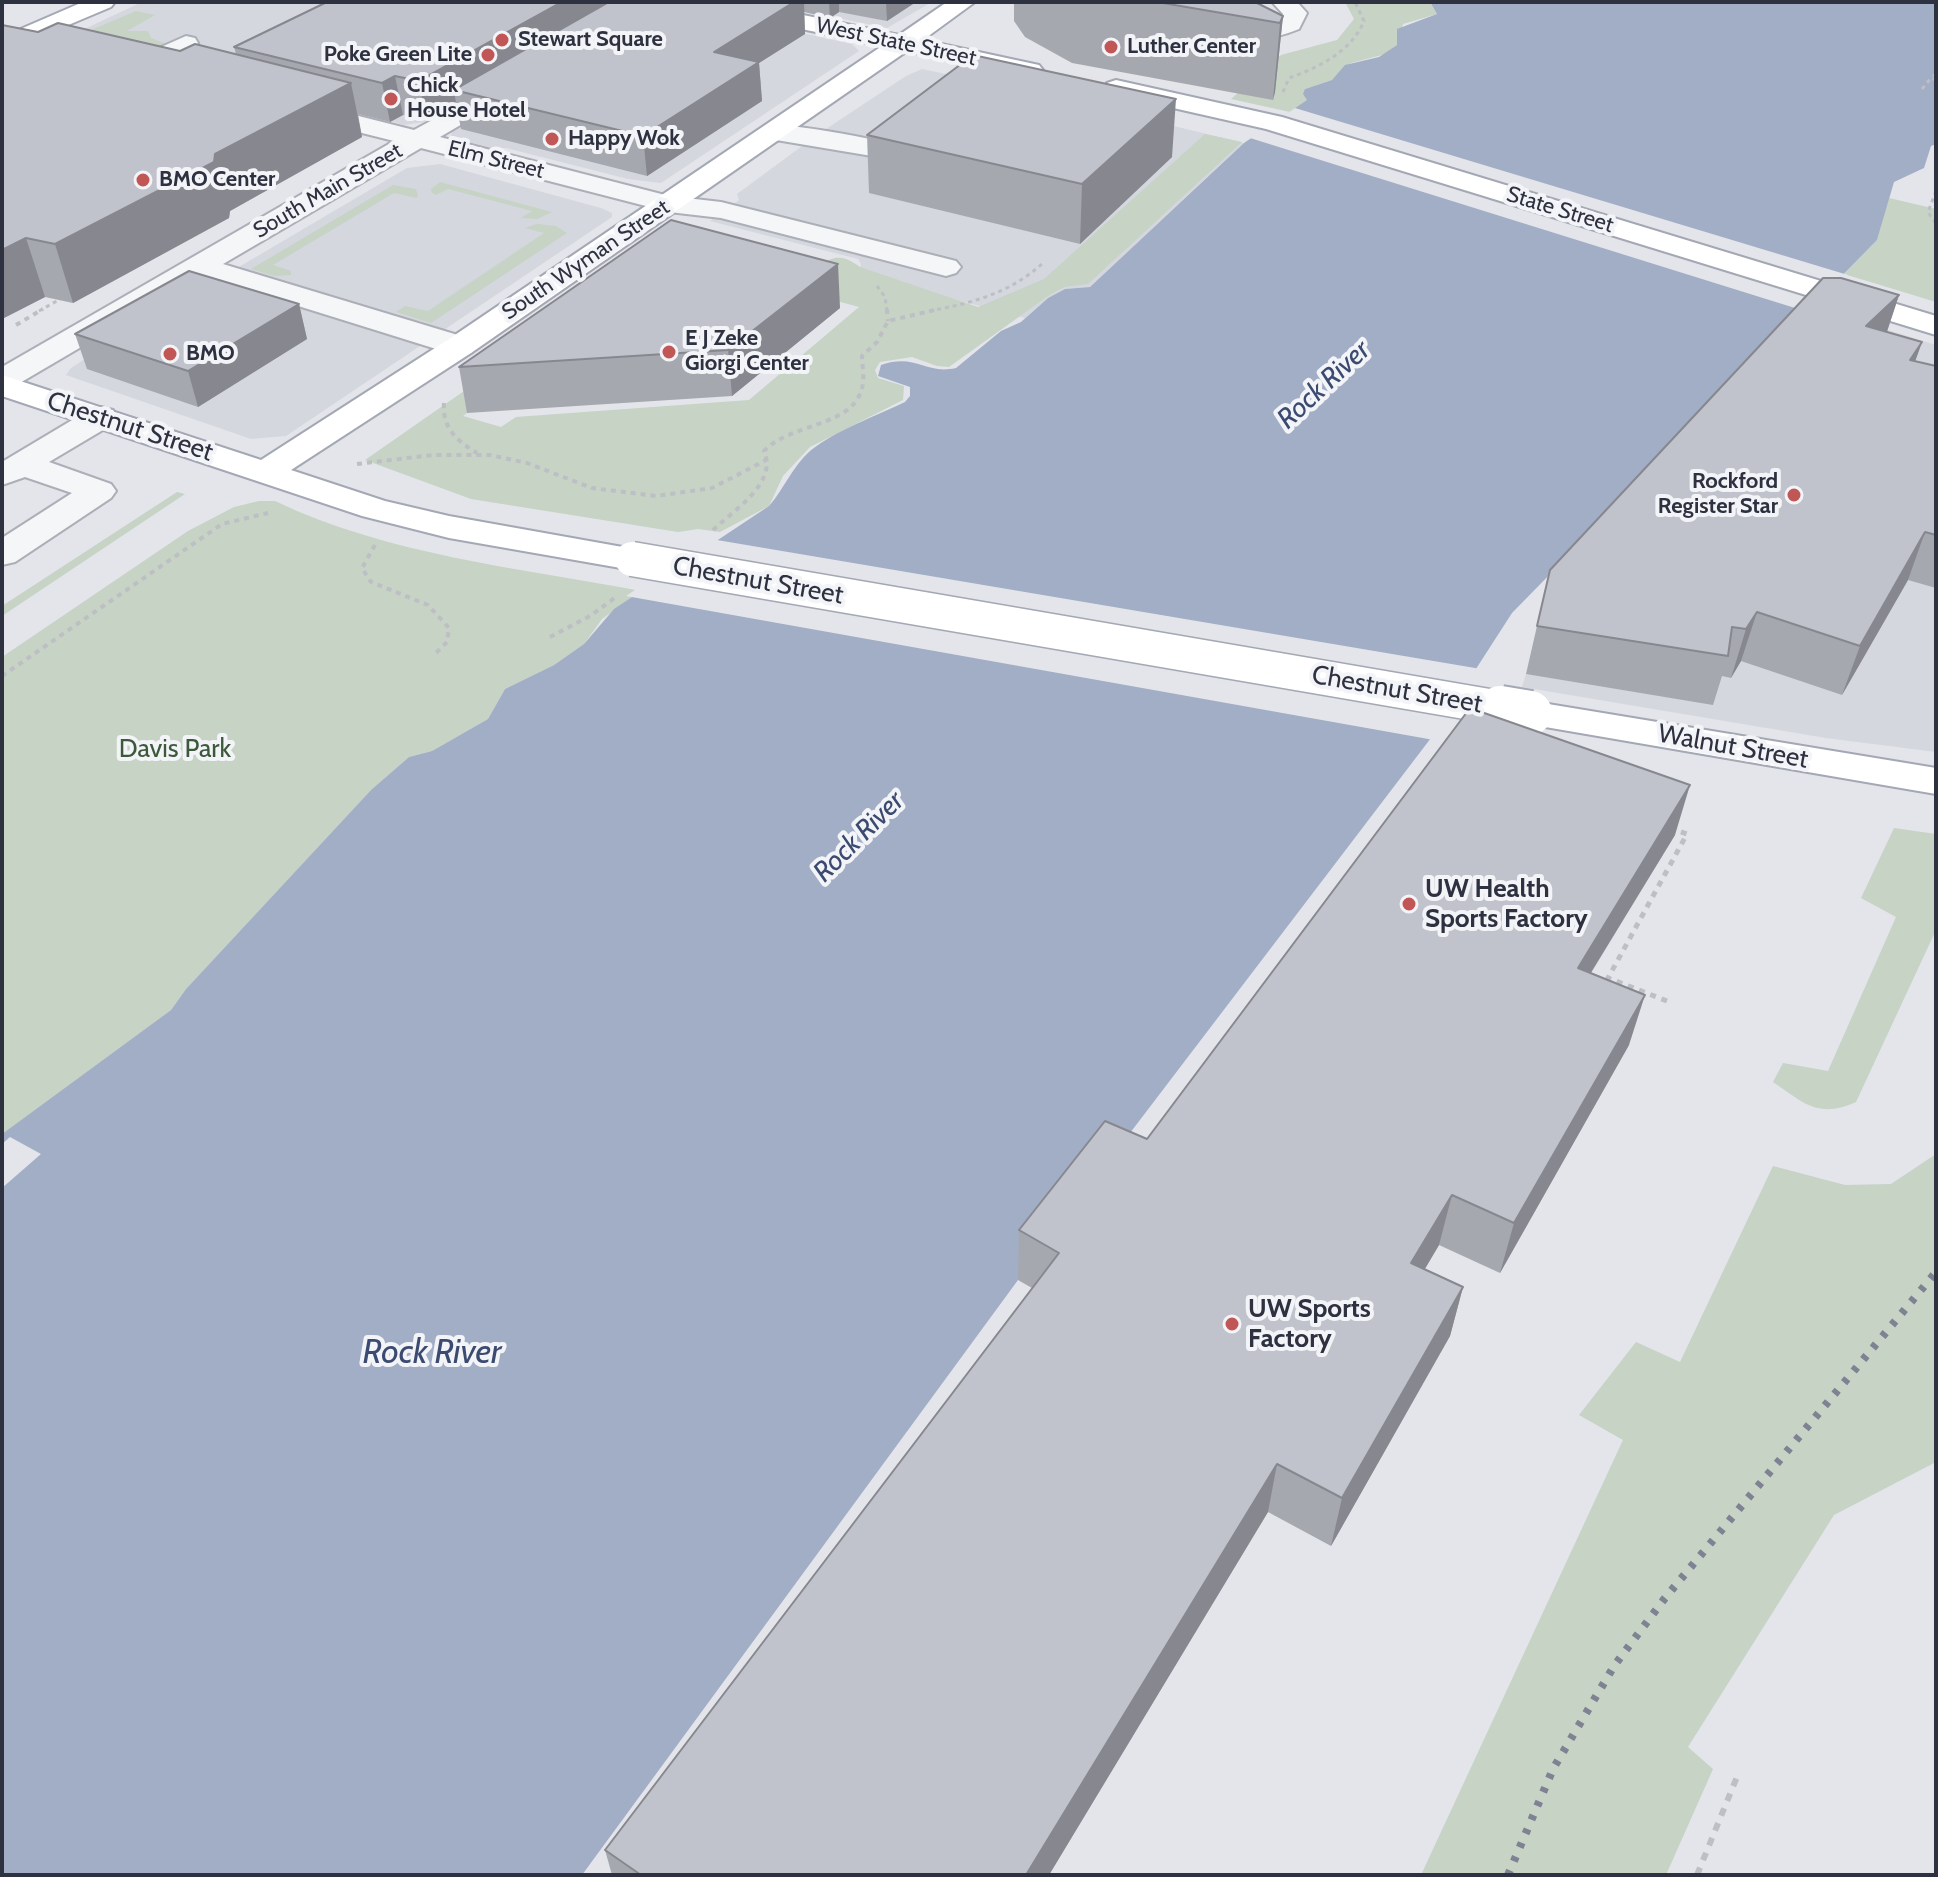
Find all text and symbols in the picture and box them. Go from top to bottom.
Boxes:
street label: West State Street [814,12,978,72]
place label: Stewart Square [518,27,663,53]
marker: Stewart Square [493,31,511,49]
place label: Luther Center [1127,34,1256,60]
marker: Luther Center [1102,38,1120,56]
place label: Poke Green Lite [324,42,472,68]
marker: Poke Green Lite [479,46,497,64]
place label: Chick House Hotel [407,73,526,124]
marker: Chick House Hotel [382,90,400,108]
place label: Happy Wok [568,126,680,152]
marker: Happy Wok [543,130,561,148]
street label: Elm Street [445,135,547,185]
street label: South Main Street [249,138,407,244]
place label: BMO Center [159,167,275,193]
marker: BMO Center [134,171,152,189]
street label: State Street [1503,181,1617,239]
street label: South Wyman Street [497,194,675,326]
place label: E J Zeke Giorgi Center [685,326,809,378]
water label: Rock River [1271,334,1377,436]
place label: BMO [186,341,235,367]
marker: E J Zeke Giorgi Center [660,343,678,361]
marker: BMO [161,345,179,363]
street label: Chestnut Street [43,386,217,468]
place label: Rockford Register Star [1658,469,1778,520]
marker: Rockford Register Star [1785,486,1803,504]
street label: Chestnut Street [670,551,846,611]
street label: Chestnut Street [1309,660,1485,720]
street label: Walnut Street [1656,718,1810,776]
park label: Davis Park [119,733,231,765]
water label: Rock River [807,785,911,889]
place label: UW Health Sports Factory [1425,873,1588,934]
marker: UW Health Sports Factory [1400,895,1418,913]
place label: UW Sports Factory [1248,1293,1371,1354]
marker: UW Sports Factory [1223,1315,1241,1333]
water label: Rock River [363,1333,501,1373]

